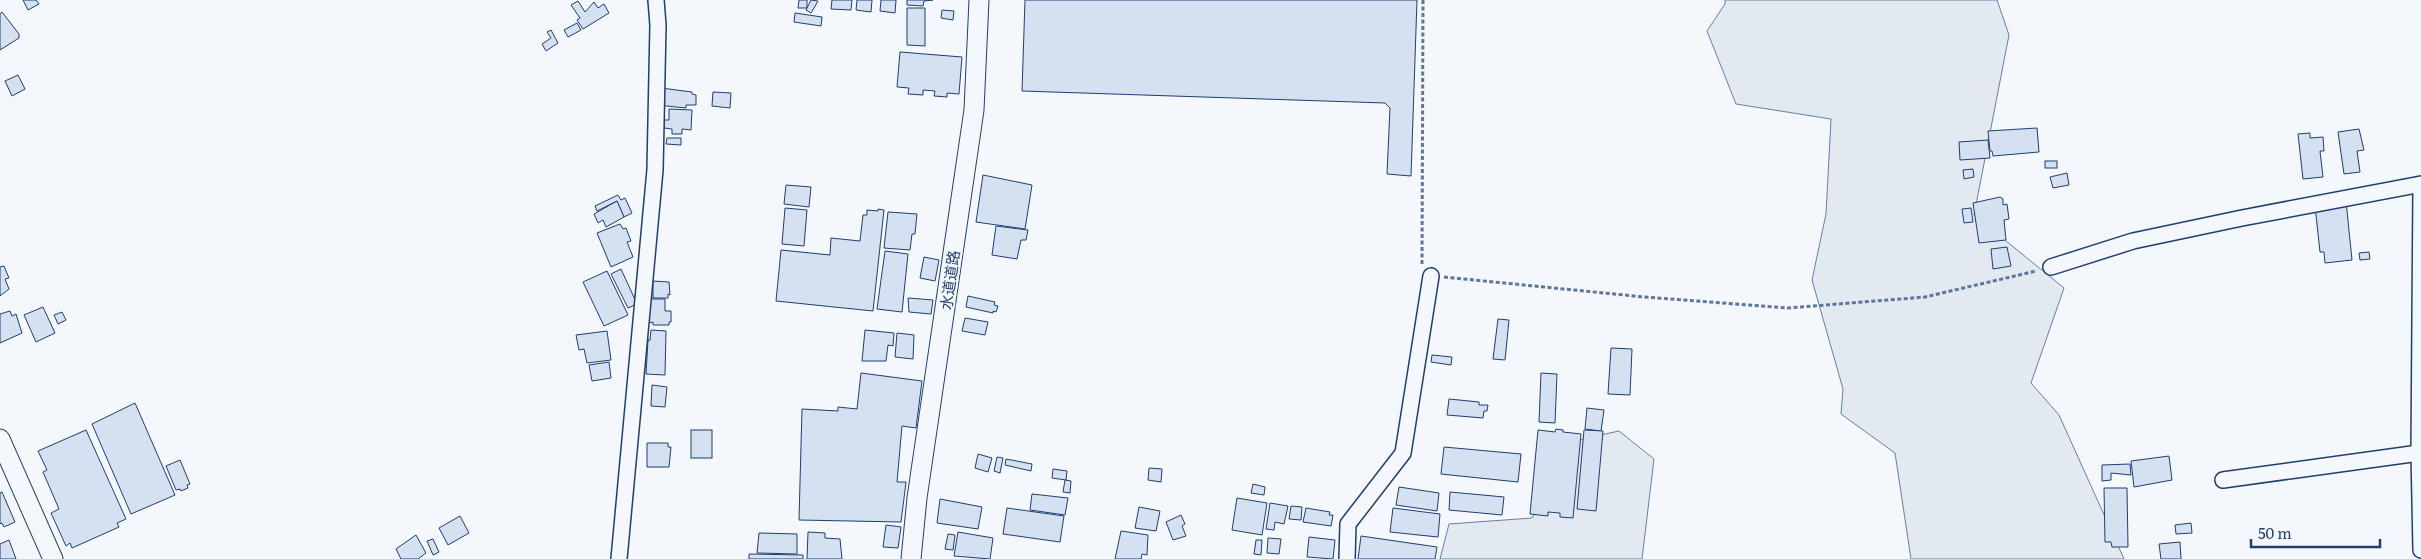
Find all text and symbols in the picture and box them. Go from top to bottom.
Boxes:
street label: 水道道路 [933,249,965,311]
scale bar [2251,516,2380,548]
text: 50 m [2258,521,2292,544]

